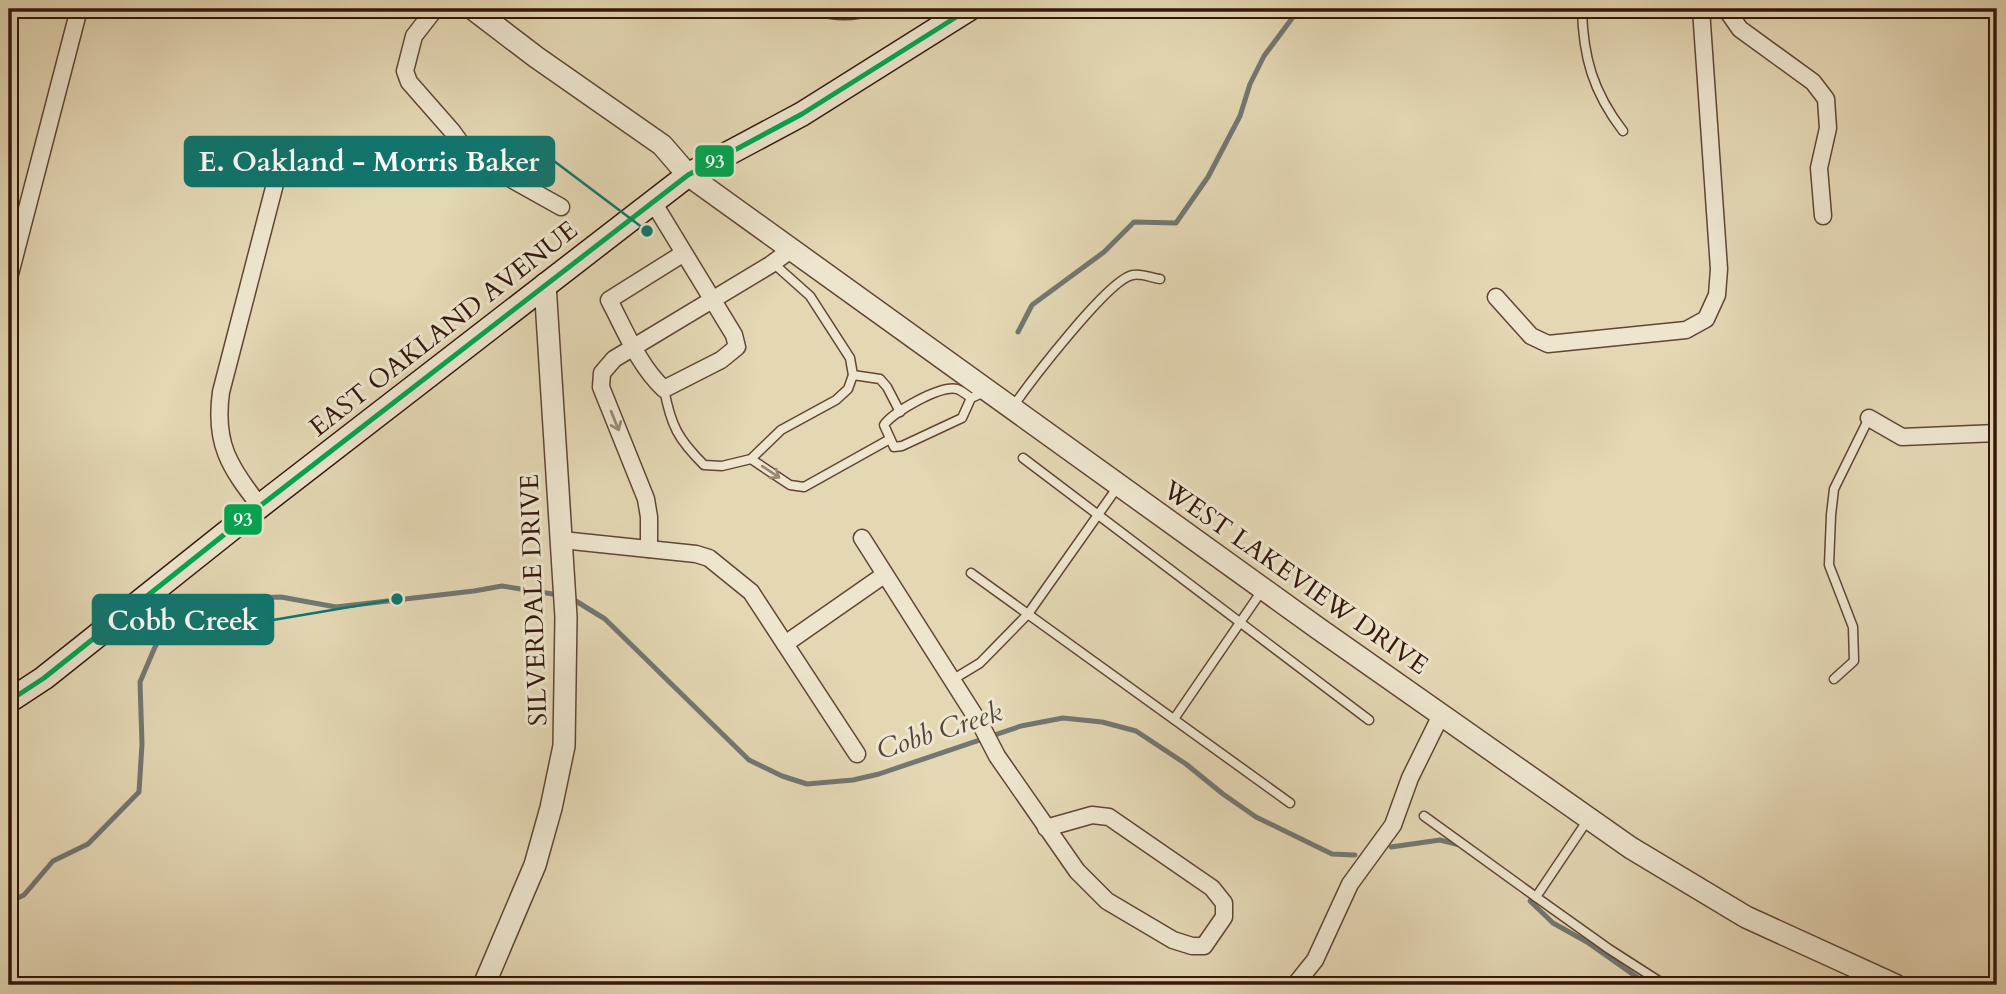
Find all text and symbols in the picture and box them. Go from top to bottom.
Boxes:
callout: E. Oakland - Morris Baker [185,137,554,186]
text: E. Oakland - Morris Baker [199,143,540,181]
line badge: 93 [694,144,735,178]
text: 93 [705,149,725,175]
street label: EAST OAKLAND AVENUE [302,213,585,444]
one-way arrow [609,409,622,431]
one-way arrow [761,465,780,479]
street label: WEST LAKEVIEW DRIVE [1155,472,1435,682]
street label: SILVERDALE DRIVE [512,473,555,727]
line badge: 93 [223,503,263,536]
text: 93 [233,507,253,533]
callout: Cobb Creek [93,595,273,644]
text: Cobb Creek [107,602,259,640]
water label: Cobb Creek [872,693,1007,769]

